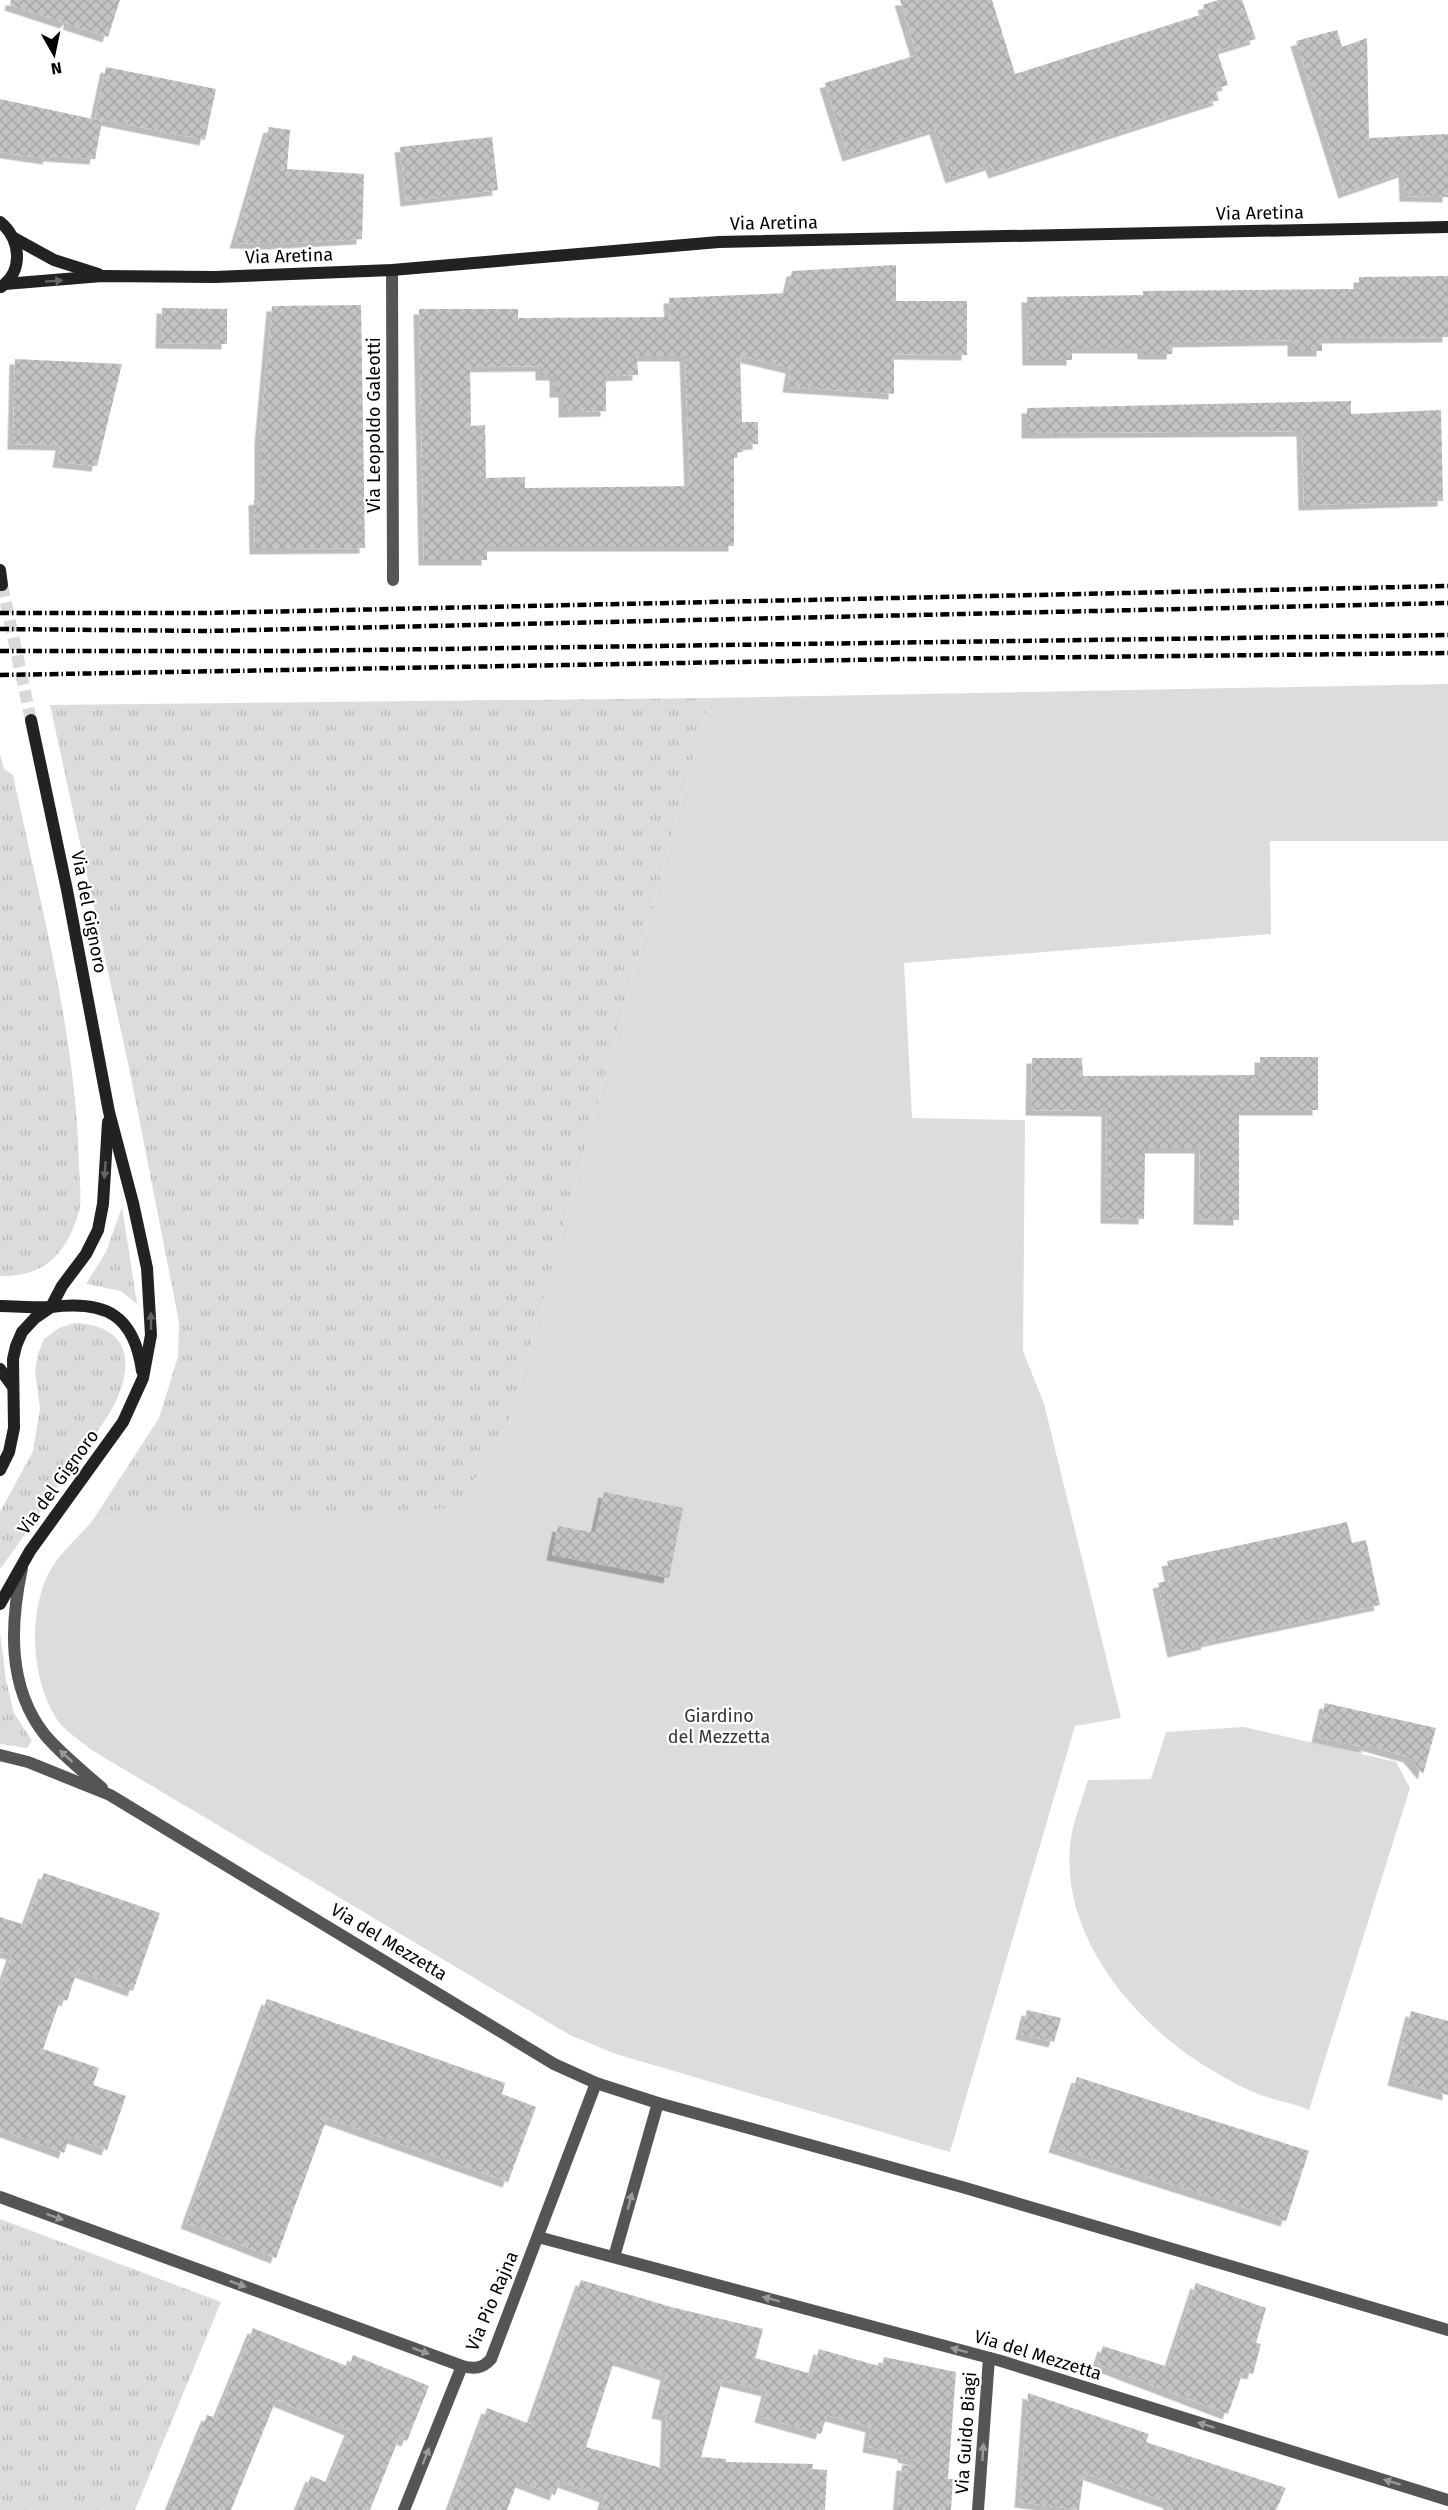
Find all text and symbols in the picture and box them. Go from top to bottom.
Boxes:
north arrow [24,24,84,84]
text: N [50,58,63,79]
street label: Via Aretina [1216,201,1304,225]
street label: Via Aretina [730,211,818,235]
street label: Via Aretina [245,243,333,269]
one-way arrow [44,276,63,286]
street label: Via Leopoldo Galeotti [363,337,385,513]
street label: Via del Gignoro [66,849,112,975]
one-way arrow [100,1161,110,1180]
one-way arrow [146,1311,156,1330]
street label: Via del Gignoro [13,1425,103,1539]
park label: Giardino del Mezzetta [668,1705,770,1748]
one-way arrow [59,1750,74,1763]
street label: Via del Mezzetta [327,1899,451,1985]
one-way arrow [626,2192,635,2210]
one-way arrow [46,2213,64,2223]
street label: Via Pio Rajna [461,2248,523,2354]
one-way arrow [229,2280,247,2290]
one-way arrow [762,2294,780,2304]
street label: Via del Mezzetta [972,2325,1104,2385]
one-way arrow [950,2344,968,2354]
one-way arrow [413,2346,431,2356]
street label: Via Guido Biagi [951,2371,981,2495]
one-way arrow [1197,2420,1215,2429]
one-way arrow [978,2442,987,2461]
one-way arrow [421,2446,431,2464]
one-way arrow [1383,2477,1401,2487]

